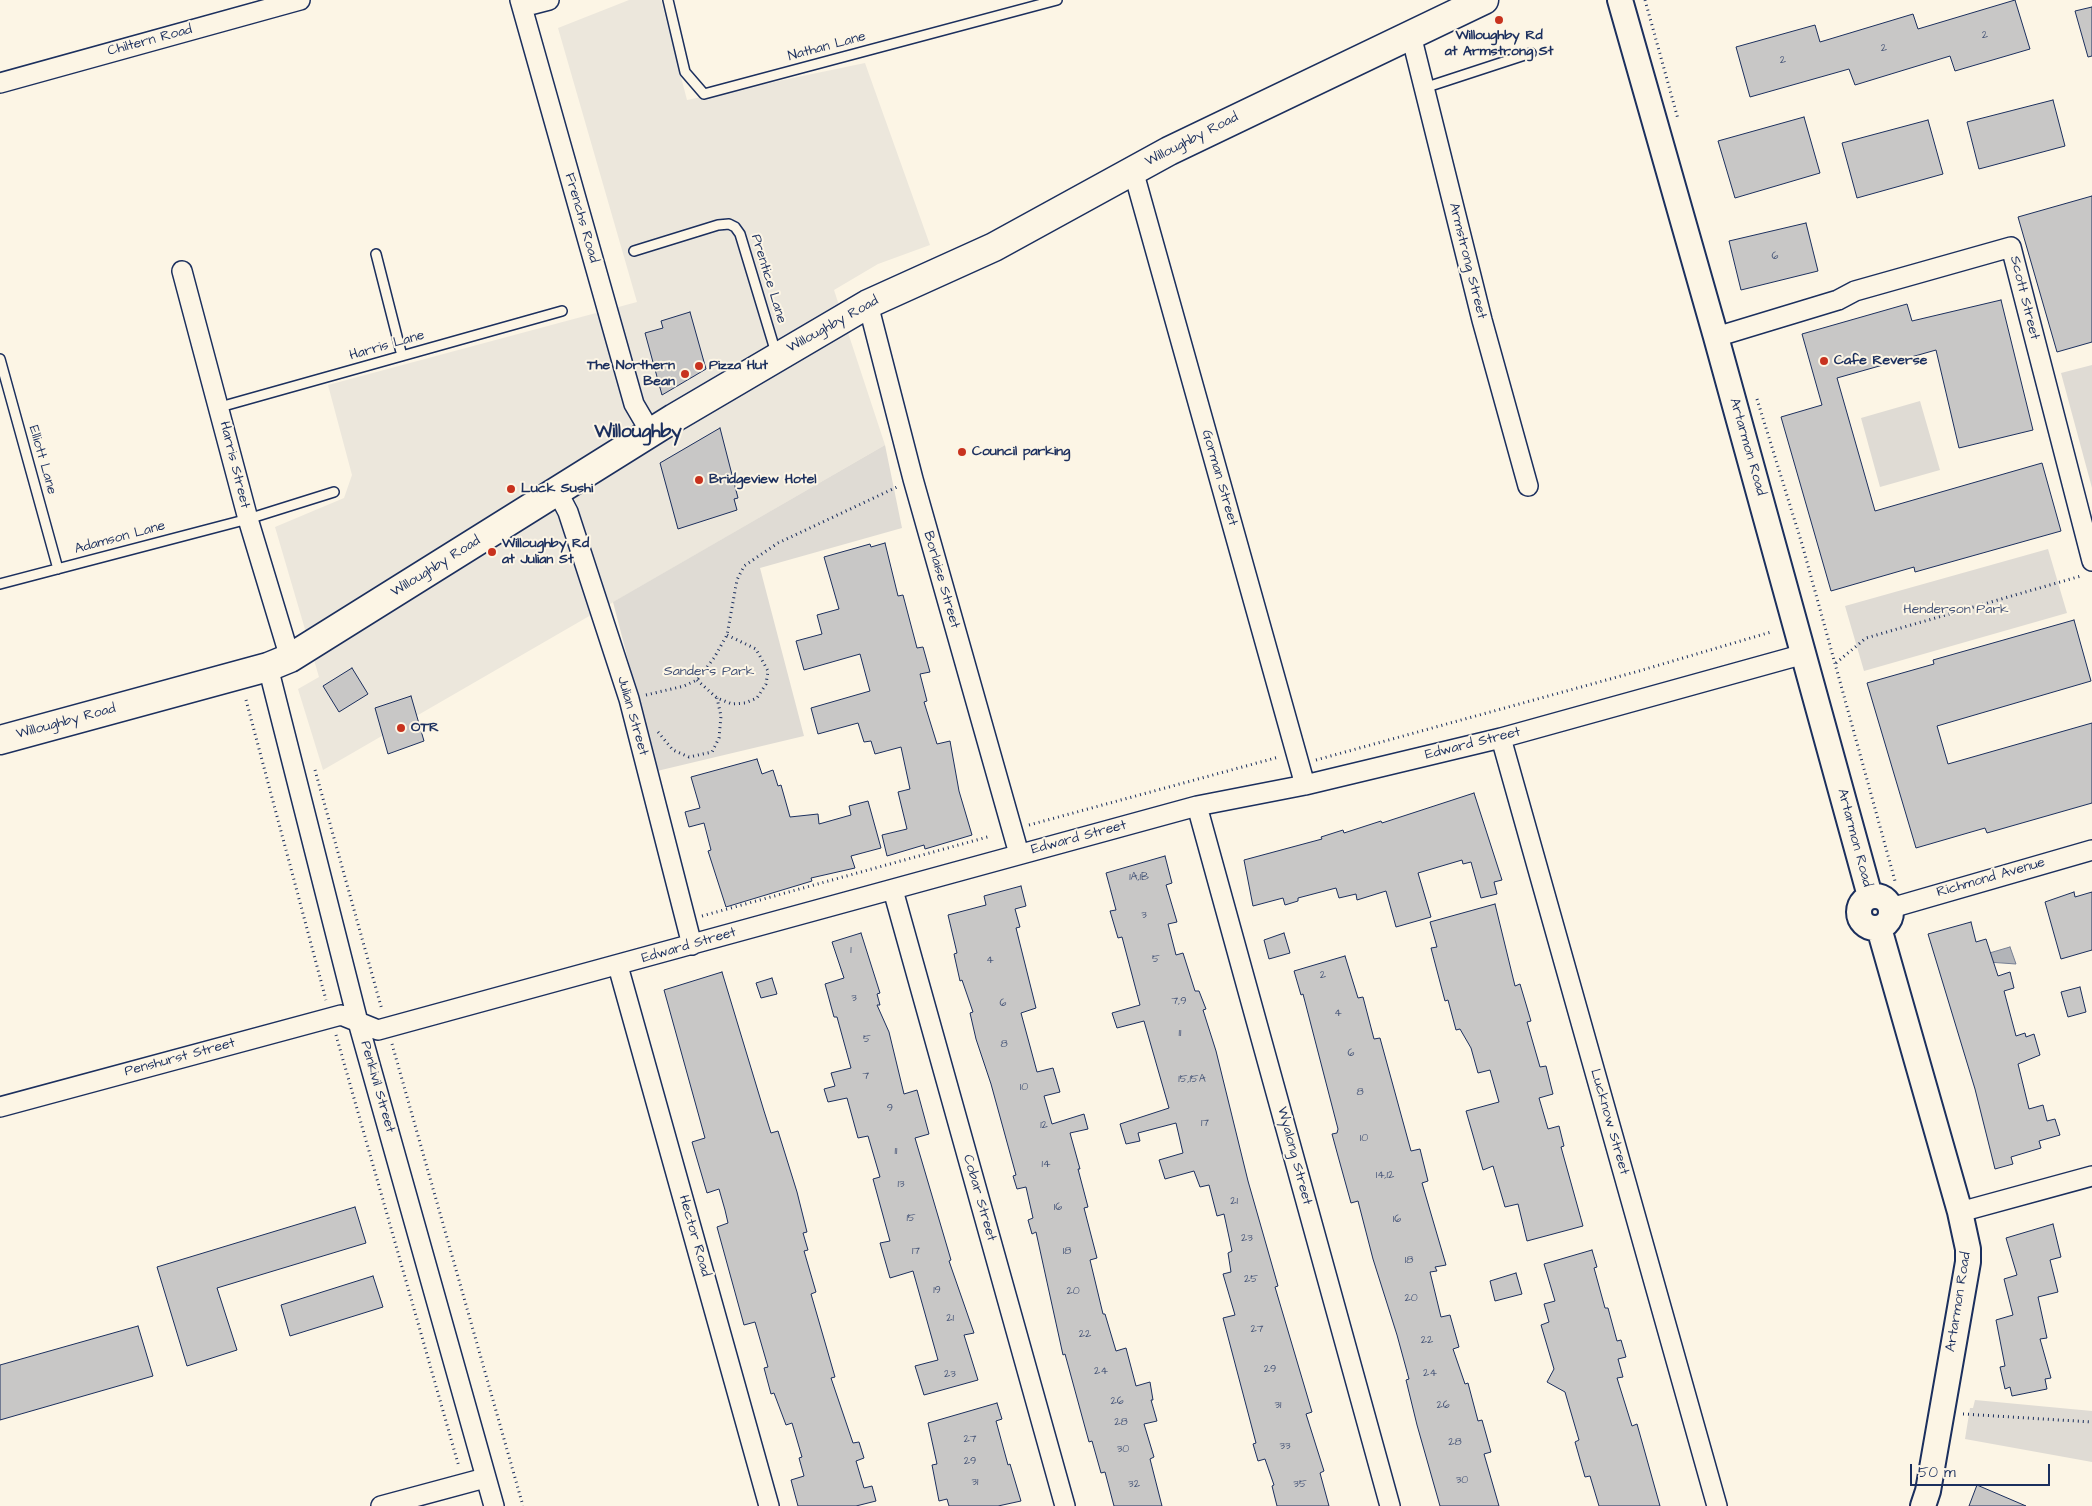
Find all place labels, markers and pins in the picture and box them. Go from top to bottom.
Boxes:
marker: Willoughby Rd at Armstrong St [1493,14,1505,26]
place label: Willoughby Rd at Armstrong St [1445,28,1553,60]
place label: Cafe Reverse [1834,353,1927,369]
marker: Cafe Reverse [1818,355,1830,367]
place label: The Northern Bean [587,358,675,391]
place label: Pizza Hut [709,358,768,374]
marker: Pizza Hut [693,360,705,372]
marker: The Northern Bean [679,368,691,380]
place label: Council parking [972,444,1070,460]
marker: Council parking [956,446,968,458]
place label: Bridgeview Hotel [709,472,816,488]
marker: Bridgeview Hotel [693,474,705,486]
place label: Luck Sushi [521,481,593,497]
marker: Luck Sushi [505,483,517,495]
place label: Willoughby Rd at Julian St [502,536,589,568]
marker: Willoughby Rd at Julian St [486,546,498,558]
place label: OTR [411,720,439,736]
marker: OTR [395,722,407,734]

